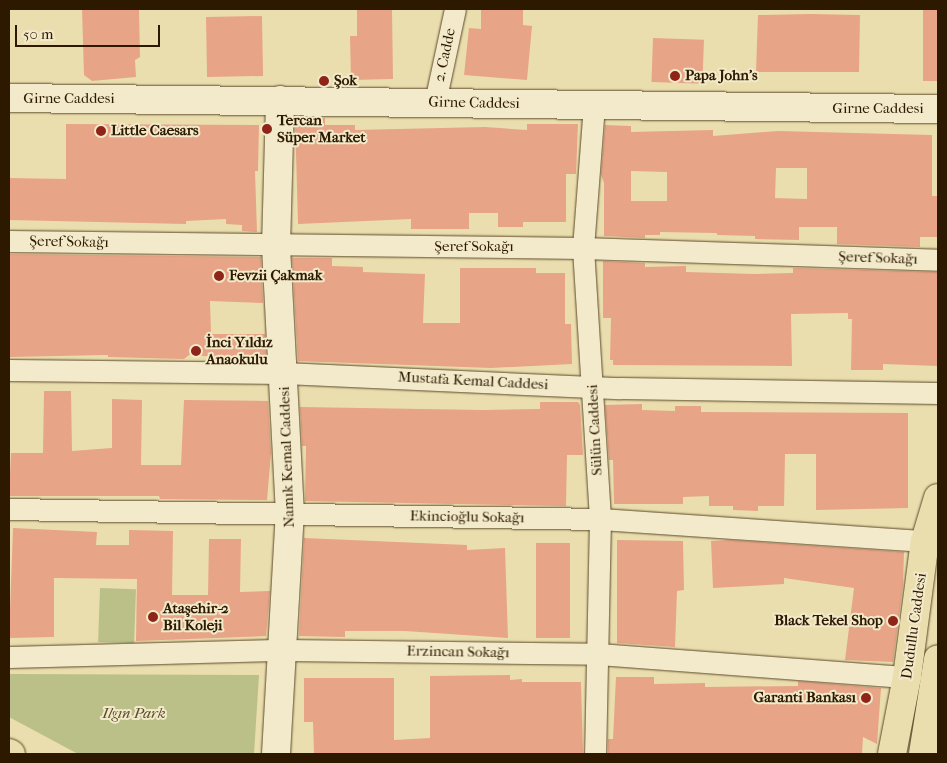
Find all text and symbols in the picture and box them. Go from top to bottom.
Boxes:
scale bar [18,15,162,47]
text: 50 m [23,25,53,43]
street label: 2. Cadde [431,26,459,84]
place label: Papa John's [685,67,758,85]
marker: Papa John's [669,70,681,82]
place label: Şok [334,72,357,90]
marker: Şok [318,75,330,87]
street label: Girne Caddesi [23,90,115,108]
street label: Girne Caddesi [428,93,520,113]
street label: Girne Caddesi [832,100,924,118]
place label: Tercan Süper Market [277,111,366,146]
place label: Little Caesars [111,122,199,140]
marker: Tercan Süper Market [261,123,273,135]
marker: Little Caesars [95,125,107,137]
street label: Şeref Sokağı [29,232,109,252]
street label: Şeref Sokağı [434,238,514,256]
street label: Şeref Sokağı [838,248,918,268]
place label: Fevzii Çakmak [229,267,322,285]
marker: Fevzii Çakmak [213,270,225,282]
place label: İnci Yıldız Anaokulu [206,333,273,368]
marker: İnci Yıldız Anaokulu [190,345,202,357]
street label: Mustafa Kemal Caddesi [397,368,549,394]
street label: Sülün Caddesi [584,384,606,476]
street label: Namık Kemal Caddesi [276,386,298,528]
street label: Ekincioğlu Sokağı [410,507,524,527]
street label: Dudullu Caddesi [898,572,930,680]
place label: Ataşehir-2 Bil Koleji [163,599,229,634]
marker: Ataşehir-2 Bil Koleji [147,611,159,623]
place label: Black Tekel Shop [774,612,883,630]
marker: Black Tekel Shop [887,615,899,627]
street label: Erzincan Sokağı [406,642,510,662]
place label: Garanti Bankası [754,689,856,707]
marker: Garanti Bankası [860,692,872,704]
park label: Ilgın Park [102,705,166,723]

